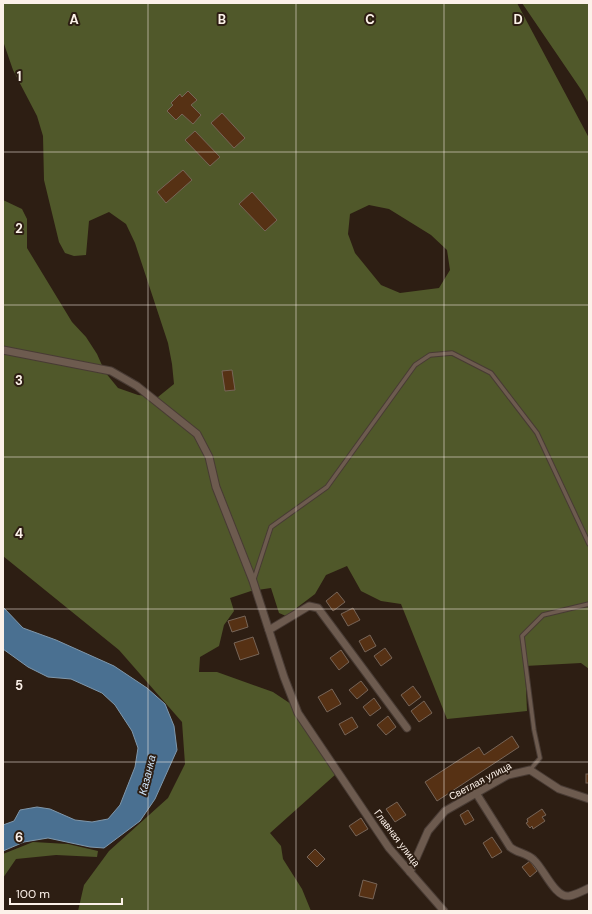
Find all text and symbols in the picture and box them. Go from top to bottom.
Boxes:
text: A [69,11,79,28]
text: B [218,11,226,28]
text: C [365,11,375,28]
text: D [513,11,523,28]
text: 1 [17,68,21,85]
text: 2 [15,220,23,237]
text: 3 [15,372,23,389]
text: 4 [15,525,23,542]
text: 5 [15,677,23,694]
water label: Казанка [135,753,159,797]
street label: Светлая улица [446,759,514,803]
street label: Главная улица [371,807,423,869]
text: 6 [15,829,23,846]
scale bar [10,880,122,906]
text: 100 m [16,886,50,902]

